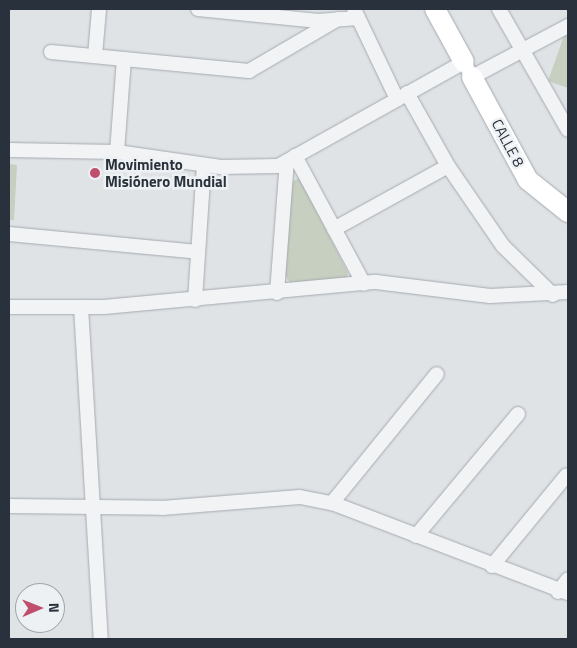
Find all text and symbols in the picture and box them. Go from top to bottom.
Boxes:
street label: CALLE 8 [488,116,528,170]
place label: Movimiento Misiónero Mundial [105,155,227,190]
marker: Movimiento Misiónero Mundial [89,167,101,179]
north arrow [15,583,65,633]
text: N [44,603,65,613]

